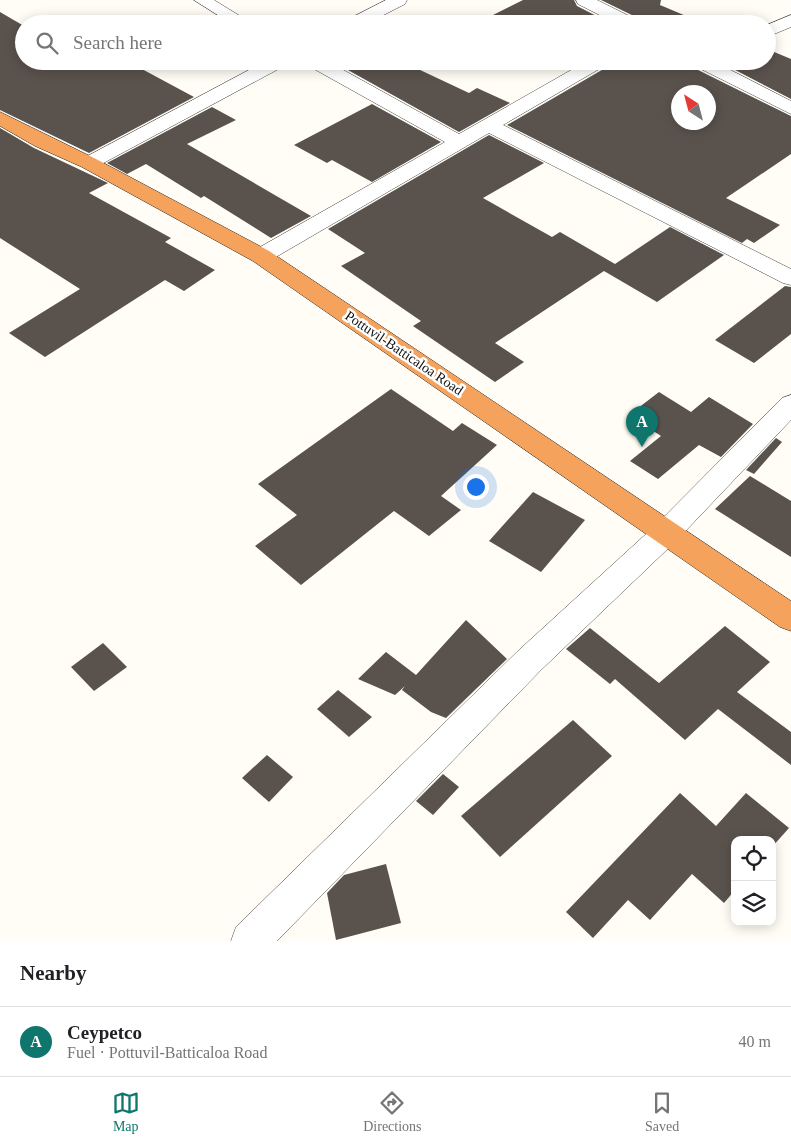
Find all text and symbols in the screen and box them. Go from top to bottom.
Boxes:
search box [15,15,776,70]
icon: search [33,29,61,57]
text: Search here [73,32,162,53]
north arrow [671,85,716,130]
street label: Pottuvil-Batticaloa Road [342,308,466,398]
pin: A [626,406,658,447]
your location [463,474,489,500]
map controls [731,836,776,926]
button: locate [731,836,776,881]
button: layers [731,881,776,926]
text: Nearby [20,961,87,985]
text: Ceypetco [67,1022,142,1043]
text: A [30,1033,42,1050]
text: 40 m [739,1033,771,1050]
text: Fuel · Pottuvil-Batticaloa Road [67,1044,267,1061]
tab: Map [112,1089,140,1135]
tab: Directions [363,1089,422,1135]
tab: Saved [645,1089,679,1135]

